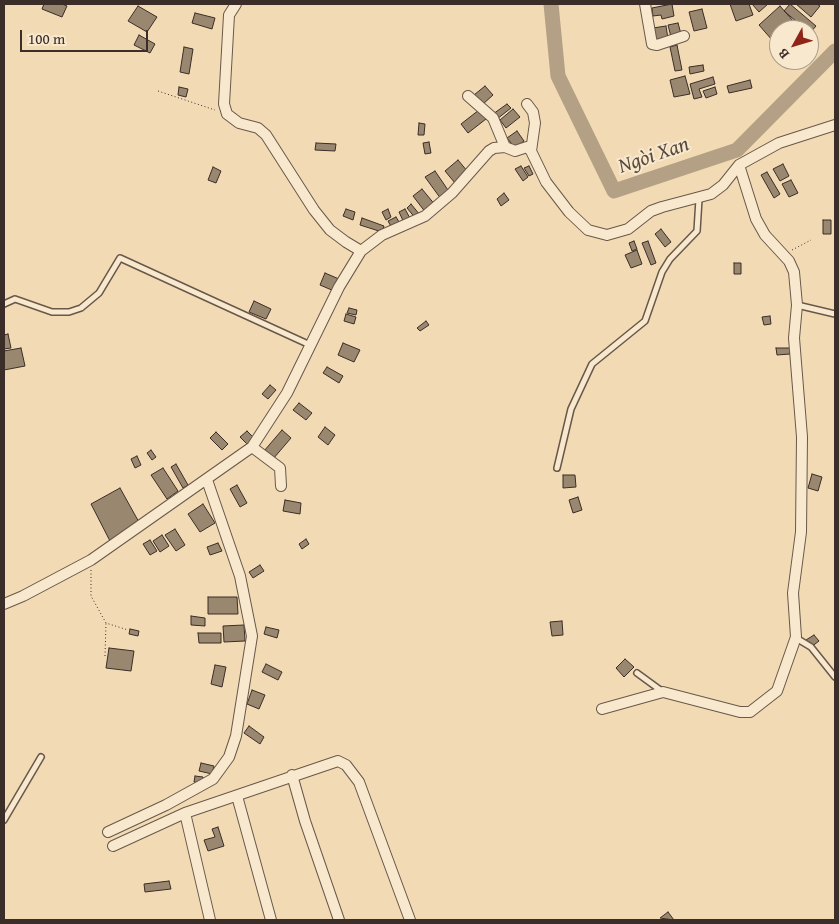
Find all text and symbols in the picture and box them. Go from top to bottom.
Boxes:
scale bar [22,20,150,52]
north arrow [769,20,819,70]
text: 100 m [28,28,65,49]
text: B [773,44,794,63]
water label: Ngòi Xan [615,132,693,180]

